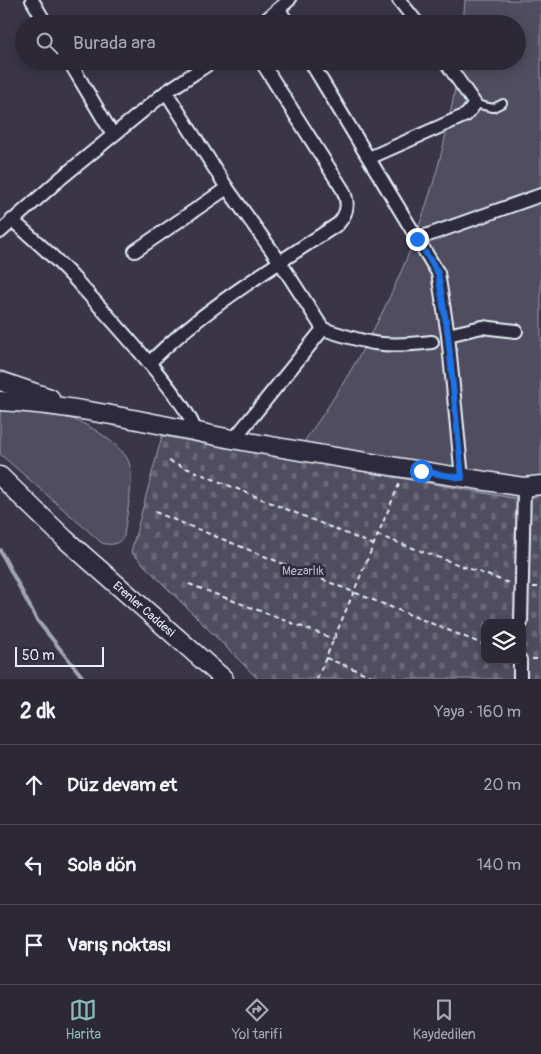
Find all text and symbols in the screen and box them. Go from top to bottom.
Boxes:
search box [15,15,526,70]
icon: search [33,29,61,57]
text: Burada ara [73,31,156,55]
route end [406,228,429,251]
route start [410,460,433,483]
park label: Mezarlık [282,564,324,579]
street label: Erenler Caddesi [110,578,178,641]
map controls [481,619,526,664]
button: layers [481,619,526,664]
scale bar [15,644,104,667]
text: 50 m [22,647,55,664]
text: 2 dk [20,698,55,725]
text: Yaya · 160 m [434,702,521,722]
icon: ahead [20,771,48,799]
text: Düz devam et [67,773,177,797]
text: 20 m [483,775,521,795]
icon: left [20,851,48,879]
text: Sola dön [67,853,136,877]
text: 140 m [477,855,521,875]
icon: arrive [20,931,48,959]
text: Varış noktası [67,933,171,957]
tab: Harita [65,996,101,1043]
tab: Yol tarifi [232,996,282,1043]
tab: Kaydedilen [413,996,476,1043]

